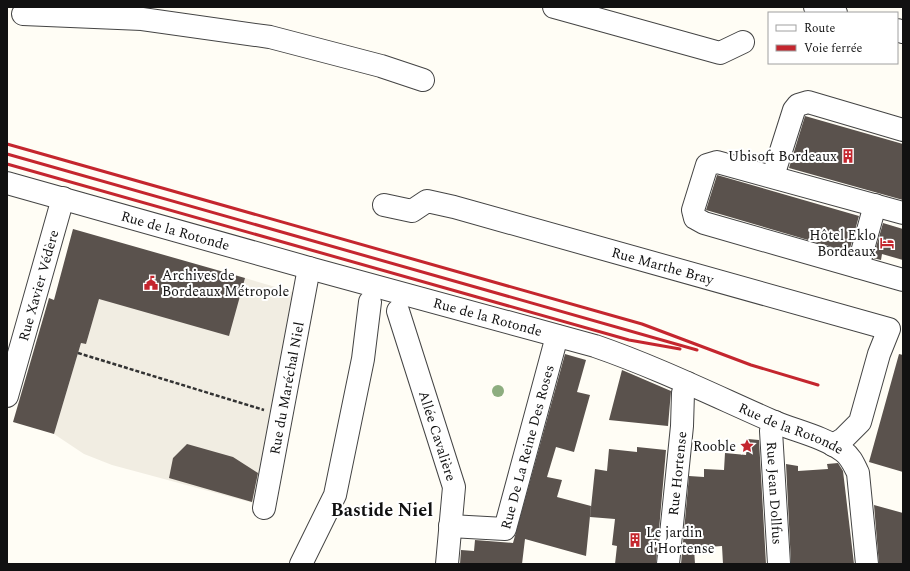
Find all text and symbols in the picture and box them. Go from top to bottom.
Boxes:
legend [768,12,898,64]
text: Route [804,19,835,38]
text: Voie ferrée [804,39,863,58]
place label: Ubisoft Bordeaux [728,146,837,167]
building icon: Ubisoft Bordeaux [840,148,856,164]
street label: Rue de la Rotonde [119,206,232,256]
place label: Hôtel Eklo Bordeaux [809,225,876,262]
street label: Rue Xavier Védère [13,227,65,344]
hotel icon: Hôtel Eklo Bordeaux [879,235,895,251]
street label: Rue Marthe Bray [609,242,717,291]
place label: Archives de Bordeaux Métropole [162,265,289,302]
public building icon: Archives de Bordeaux Métropole [143,275,159,291]
street label: Rue de la Rotonde [431,292,545,342]
street label: Rue du Maréchal Niel [264,320,310,456]
street label: Rue De La Reine Des Roses [495,363,560,532]
street label: Allée Cavalière [413,388,462,484]
street label: Rue de la Rotonde [735,397,848,460]
street label: Rue Hortense [663,430,692,517]
place label: Rooble [693,436,736,457]
place icon: Rooble [739,438,755,454]
street label: Rue Jean Dollfus [761,441,788,545]
district label: Bastide Niel [331,497,433,524]
place label: Le jardin d'Hortense [646,522,715,559]
building icon: Le jardin d'Hortense [627,532,643,548]

